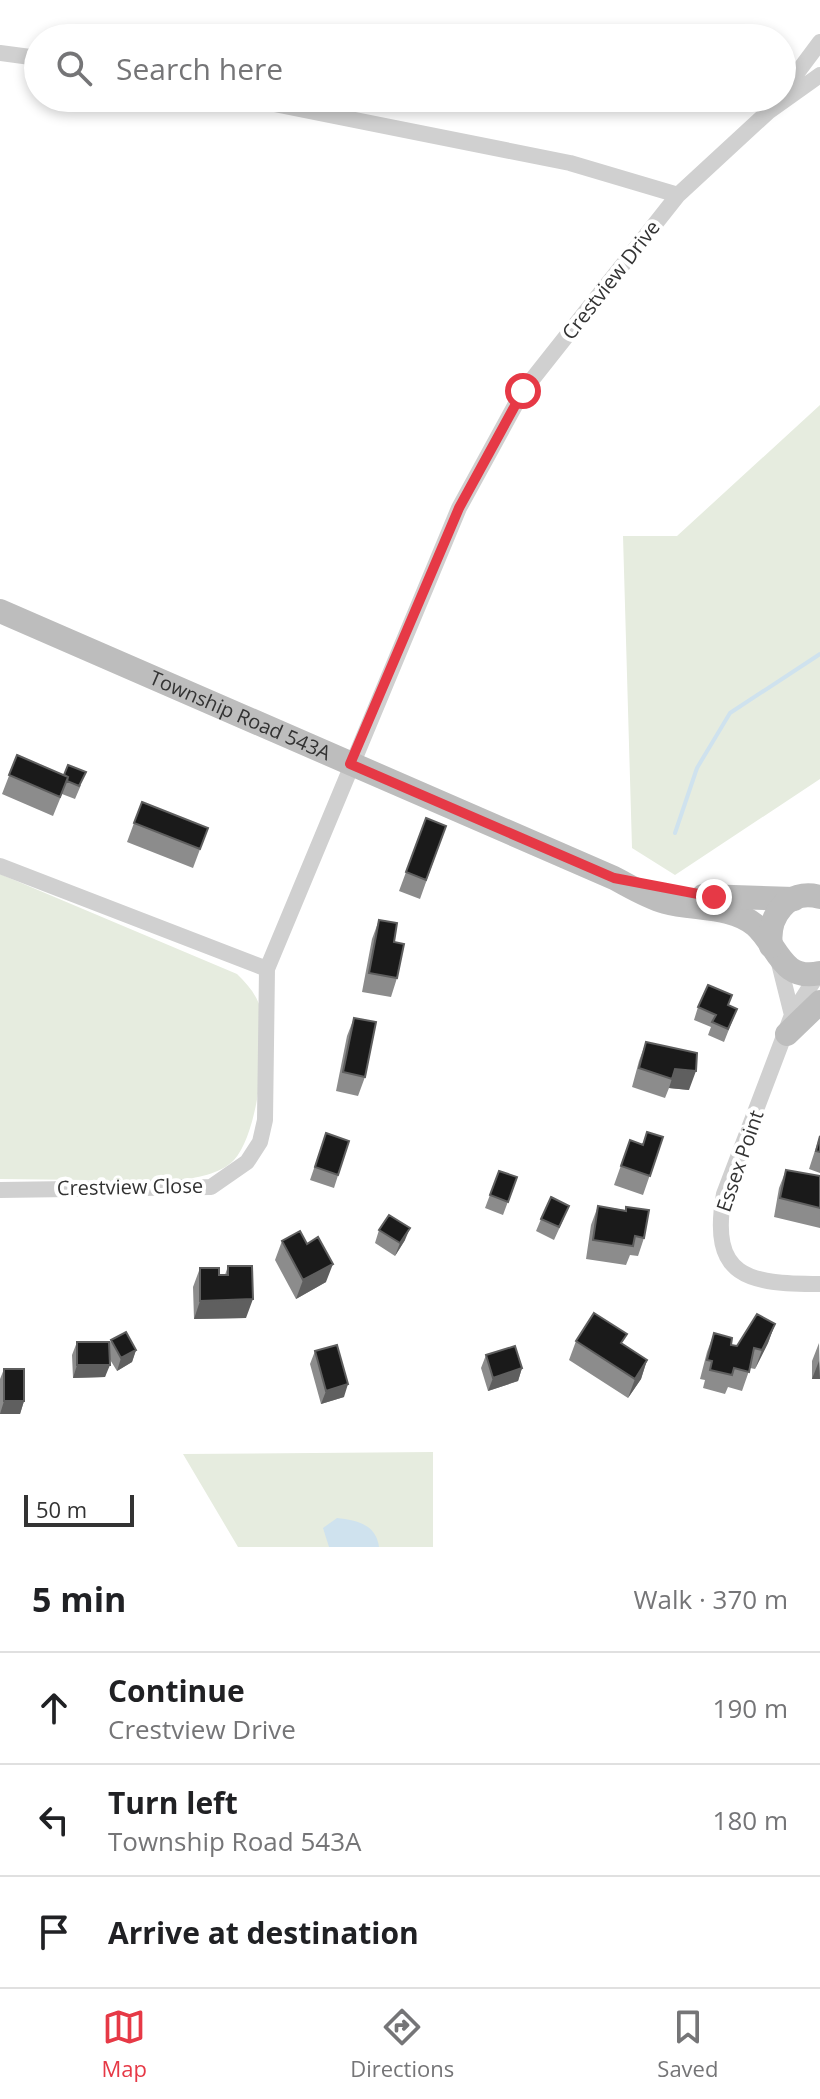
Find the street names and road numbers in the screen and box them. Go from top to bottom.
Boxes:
street label: Crestview Drive [555,214,666,345]
street label: Township Road 543A [146,664,336,766]
street label: Essex Point [710,1107,769,1215]
street label: Crestview Close [57,1172,203,1201]

